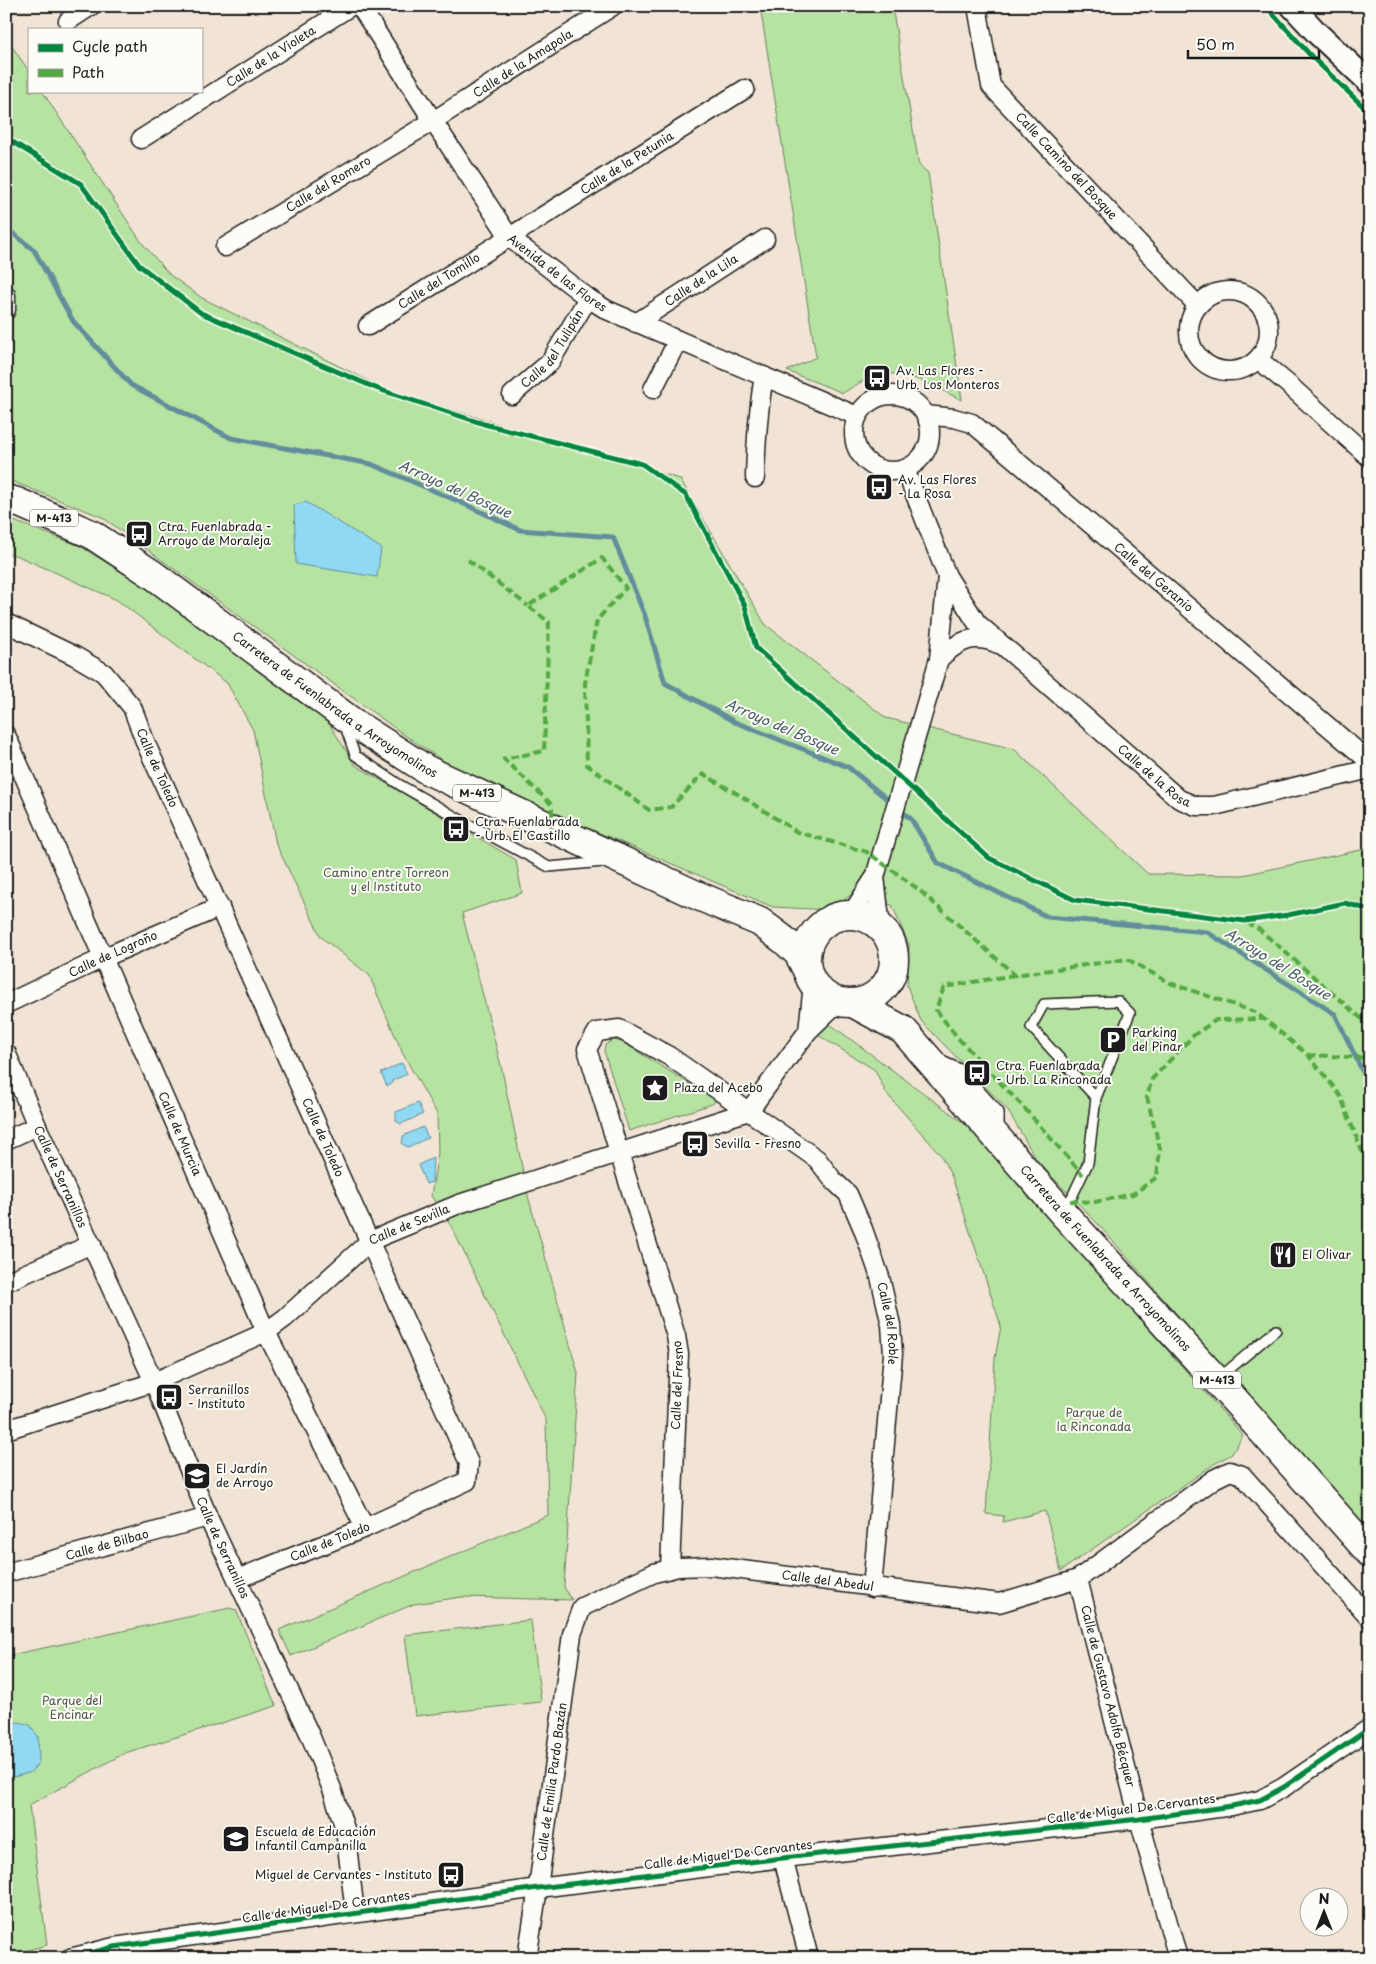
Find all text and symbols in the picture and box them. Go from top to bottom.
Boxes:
street label: Calle de la Violeta [222,20,319,91]
street label: Calle de la Amapola [469,24,576,101]
legend [28,28,202,92]
scale bar [1188,28,1320,60]
text: 50 m [1196,32,1235,55]
text: Cycle path [72,34,148,57]
text: Path [72,60,104,83]
street label: Calle Camino del Bosque [1012,108,1122,223]
street label: Calle de la Petunia [576,126,677,198]
street label: Calle del Romero [282,151,374,216]
street label: Avenida de las Flores [504,229,611,316]
street label: Calle del Tomillo [394,248,483,313]
street label: Calle de la Lila [661,249,741,310]
street label: Calle del Tulipán [516,306,587,392]
place label: Av. Las Flores - Urb. Los Monteros [896,361,1000,393]
bus stop icon: Av. Las Flores - Urb. Los Monteros [862,363,892,393]
water label: Arroyo del Bosque [395,454,516,523]
place label: Av. Las Flores - La Rosa [898,470,977,502]
bus stop icon: Av. Las Flores - La Rosa [864,472,894,502]
road number: M-413 [30,509,78,526]
place label: Ctra. Fuenlabrada - Arroyo de Moraleja [158,517,272,549]
bus stop icon: Ctra. Fuenlabrada - Arroyo de Moraleja [124,519,154,549]
street label: Calle del Geranio [1110,538,1198,616]
street label: Carretera de Fuenlabrada a Arroyomolinos [229,626,441,782]
water label: Arroyo del Bosque [722,693,843,760]
street label: Calle de Toledo [133,725,183,810]
street label: Calle de la Rosa [1114,739,1194,811]
road number: M-413 [453,784,501,801]
place label: Ctra. Fuenlabrada - Urb. El Castillo [475,812,580,844]
bus stop icon: Ctra. Fuenlabrada - Urb. El Castillo [441,814,471,844]
park label: Camino entre Torreon y el Instituto [323,863,449,895]
water label: Arroyo del Bosque [1221,922,1337,1005]
street label: Calle de Logroño [65,925,160,981]
place label: Parking del Pinar [1132,1023,1183,1055]
parking icon: Parking del Pinar [1098,1025,1128,1055]
place label: Ctra. Fuenlabrada - Urb. La Rinconada [996,1056,1112,1088]
bus stop icon: Ctra. Fuenlabrada - Urb. La Rinconada [962,1058,992,1088]
place icon: Plaza del Acebo [640,1073,670,1103]
place label: Plaza del Acebo [674,1078,763,1096]
street label: Calle de Murcia [154,1088,207,1179]
street label: Calle de Toledo [298,1095,349,1180]
street label: Calle de Serranillos [30,1122,92,1231]
bus stop icon: Sevilla - Fresno [680,1129,710,1159]
place label: Sevilla - Fresno [714,1134,802,1152]
street label: Carretera de Fuenlabrada a Arroyomolinos [1017,1160,1196,1355]
street label: Calle de Sevilla [366,1199,453,1249]
restaurant icon: El Olivar [1268,1240,1298,1270]
place label: El Olivar [1302,1245,1352,1263]
street label: Calle del Roble [873,1280,903,1365]
street label: Calle del Fresno [666,1339,687,1430]
road number: M-413 [1193,1372,1241,1388]
place label: Serranillos - Instituto [188,1380,250,1412]
bus stop icon: Serranillos - Instituto [154,1382,184,1412]
park label: Parque de la Rinconada [1057,1403,1132,1435]
place label: El Jardín de Arroyo [216,1459,273,1491]
school or university icon: El Jardín de Arroyo [182,1461,212,1491]
street label: Calle de Serranillos [193,1493,255,1602]
street label: Calle de Toledo [287,1517,373,1565]
street label: Calle de Bilbao [63,1524,151,1564]
street label: Calle del Abedul [781,1565,875,1595]
street label: Calle de Gustavo Adolfo Bécquer [1077,1603,1141,1789]
park label: Parque del Encinar [42,1691,102,1723]
street label: Calle de Emilia Pardo Bazán [532,1701,571,1862]
street label: Calle de Miguel De Cervantes [1046,1789,1216,1827]
place label: Escuela de Educación Infantil Campanilla [255,1822,376,1854]
school or university icon: Escuela de Educación Infantil Campanilla [221,1824,251,1854]
street label: Calle de Miguel De Cervantes [643,1835,813,1873]
bus stop icon: Miguel de Cervantes - Instituto [436,1860,466,1890]
place label: Miguel de Cervantes - Instituto [255,1865,432,1883]
street label: Calle de Miguel De Cervantes [241,1885,411,1927]
north arrow [1298,1886,1348,1936]
text: N [1318,1888,1330,1909]

